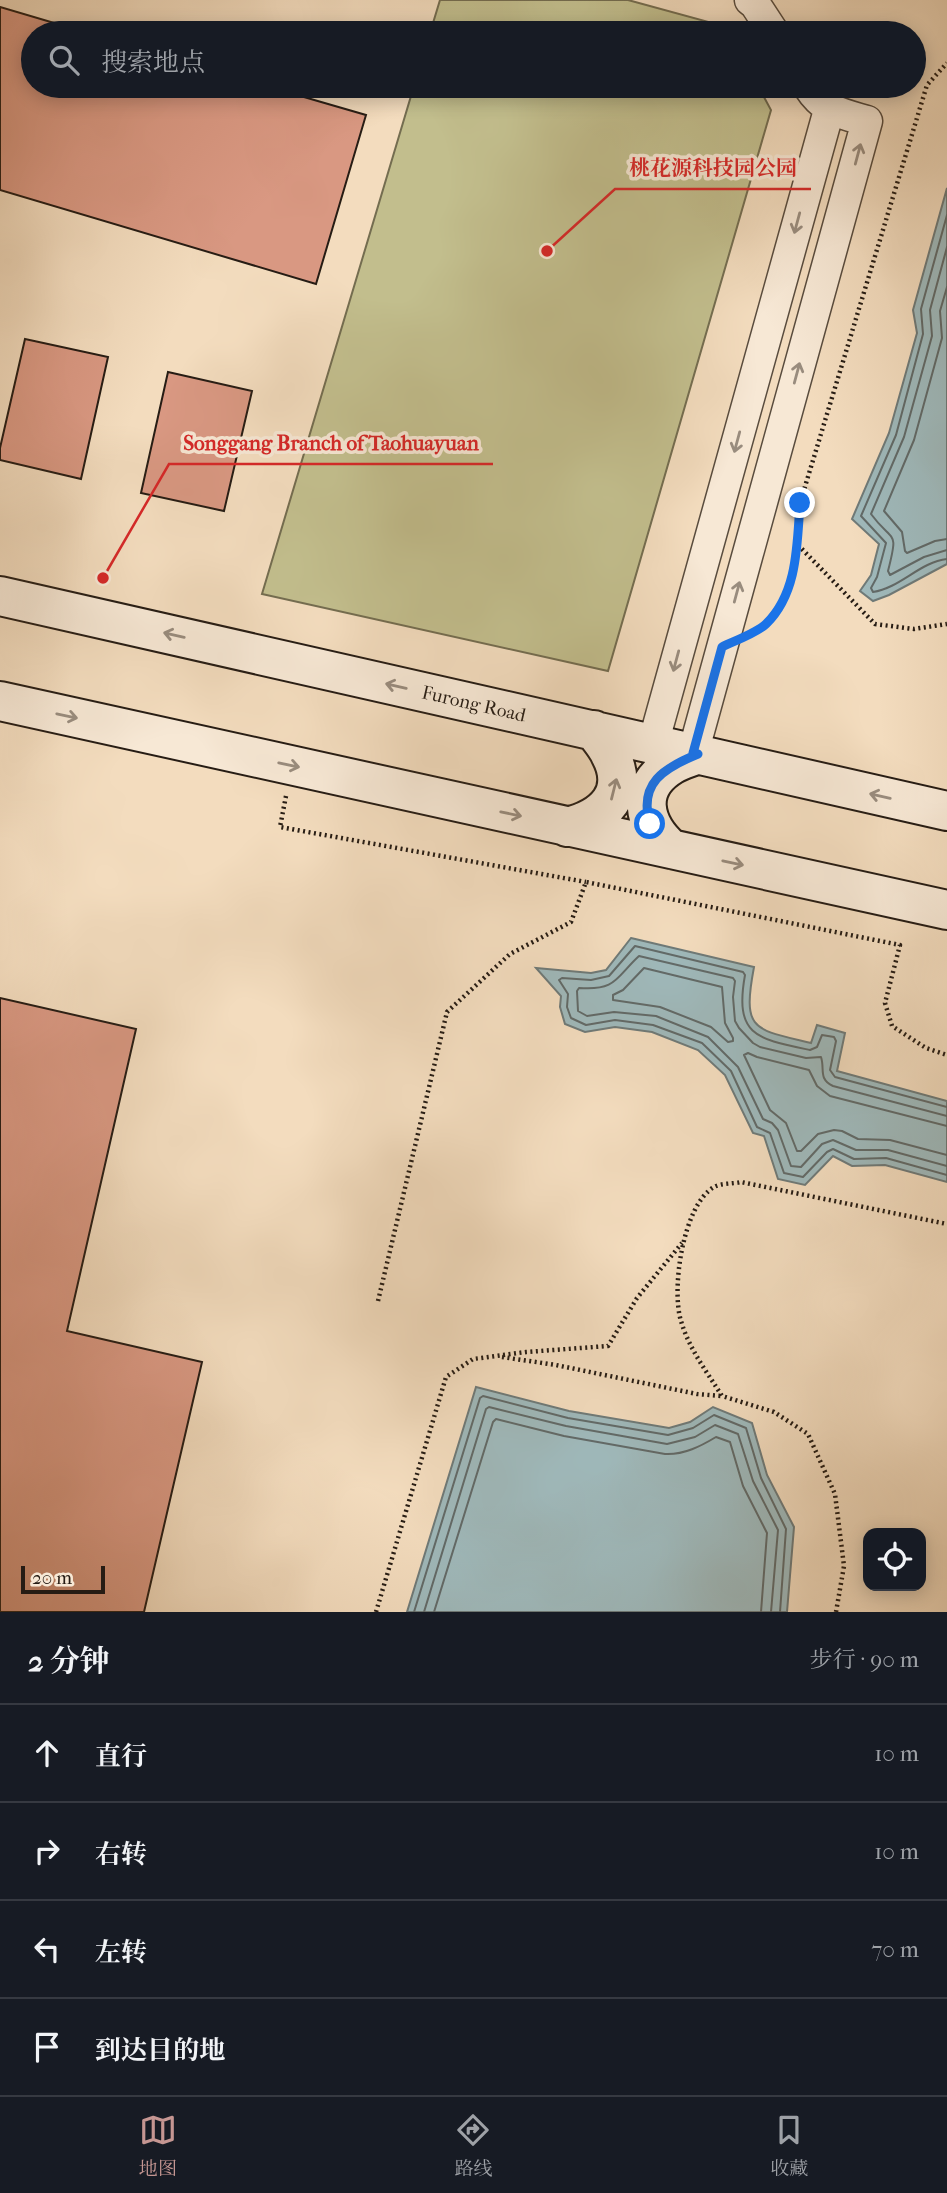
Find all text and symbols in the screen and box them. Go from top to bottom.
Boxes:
search box [21,21,926,98]
icon: search [45,41,83,79]
text: 搜索地点 [101,47,205,78]
one-way arrow [852,143,865,165]
callout: 桃花源科技园公园 [615,147,811,189]
text: 桃花源科技园公园 [629,156,797,180]
one-way arrow [790,212,803,234]
one-way arrow [791,362,804,385]
callout: Songgang Branch of Taohuayuan [169,422,493,464]
text: Songgang Branch of Taohuayuan [183,431,480,455]
one-way arrow [729,431,742,453]
route end [784,487,815,518]
one-way arrow [731,582,744,604]
one-way arrow [163,628,186,642]
one-way arrow [669,649,682,672]
one-way arrow [385,678,408,692]
street label: Furong Road [420,681,529,727]
one-way arrow [55,709,78,723]
one-way arrow [277,759,300,772]
one-way arrow [608,778,621,801]
one-way arrow [870,789,892,802]
one-way arrow [499,808,522,821]
route start [634,808,665,839]
one-way arrow [721,857,744,871]
map controls [863,1528,926,1591]
button: locate [863,1528,926,1591]
scale bar [21,1563,105,1595]
text: 20 m [32,1567,72,1589]
text: 2 分钟 [28,1644,110,1679]
text: 步行 · 90 m [810,1646,919,1673]
icon: ahead [28,1734,66,1772]
text: 10 m [874,1740,919,1767]
text: 直行 [95,1741,147,1772]
icon: right [28,1832,66,1870]
text: 10 m [874,1838,919,1865]
text: 右转 [95,1839,147,1870]
icon: left [28,1930,66,1968]
text: 70 m [871,1936,919,1963]
text: 左转 [95,1937,147,1968]
icon: arrive [28,2028,66,2066]
text: 到达目的地 [95,2035,225,2066]
tab: 地图 [139,2111,177,2180]
tab: 路线 [454,2111,492,2180]
tab: 收藏 [770,2111,808,2180]

